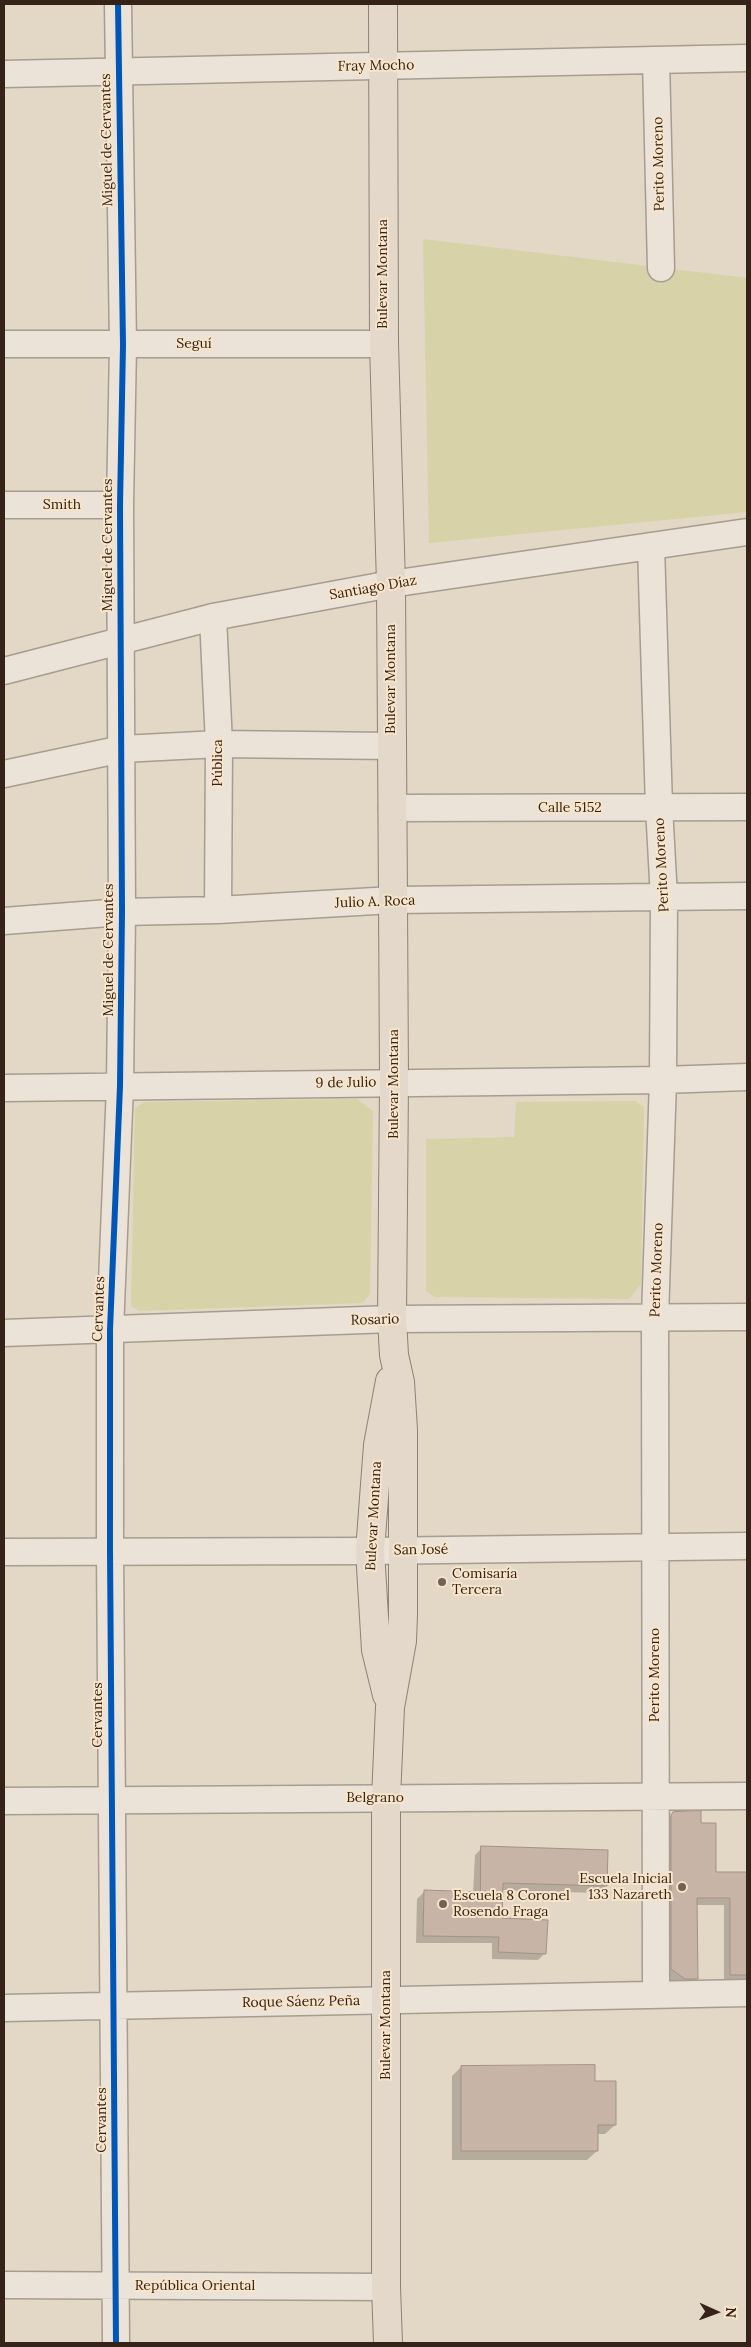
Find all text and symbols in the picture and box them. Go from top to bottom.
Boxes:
street label: Fray Mocho [338,57,414,75]
street label: Miguel de Cervantes [97,73,117,207]
street label: Perito Moreno [650,117,668,211]
street label: Bulevar Montana [375,219,391,329]
street label: Seguí [176,336,212,352]
street label: Miguel de Cervantes [100,478,116,612]
street label: Smith [43,497,81,513]
street label: Santiago Díaz [328,572,418,604]
street label: Bulevar Montana [383,624,399,734]
street label: Pública [210,739,226,787]
street label: Calle 5152 [538,800,602,816]
street label: Perito Moreno [651,817,673,913]
street label: Miguel de Cervantes [101,883,117,1017]
street label: Julio A. Roca [334,892,416,912]
street label: Bulevar Montana [386,1029,402,1139]
street label: 9 de Julio [315,1074,377,1092]
street label: Perito Moreno [647,1222,667,1318]
street label: Cervantes [89,1276,109,1342]
street label: Rosario [350,1311,400,1329]
street label: Bulevar Montana [363,1461,385,1571]
street label: San José [393,1541,449,1559]
place label: Comisaría Tercera [452,1566,517,1598]
marker: Comisaría Tercera [436,1576,448,1588]
street label: Perito Moreno [647,1628,663,1722]
street label: Cervantes [90,1682,106,1748]
street label: Belgrano [346,1790,404,1806]
place label: Escuela Inicial 133 Nazareth [579,1871,672,1904]
marker: Escuela Inicial 133 Nazareth [676,1881,688,1893]
place label: Escuela 8 Coronel Rosendo Fraga [453,1888,570,1920]
marker: Escuela 8 Coronel Rosendo Fraga [437,1898,449,1910]
street label: Bulevar Montana [378,1970,394,2080]
street label: Roque Sáenz Peña [242,1993,360,2011]
street label: Cervantes [94,2087,110,2153]
street label: República Oriental [135,2278,255,2294]
north arrow [691,2287,741,2337]
text: N [722,2307,740,2318]

